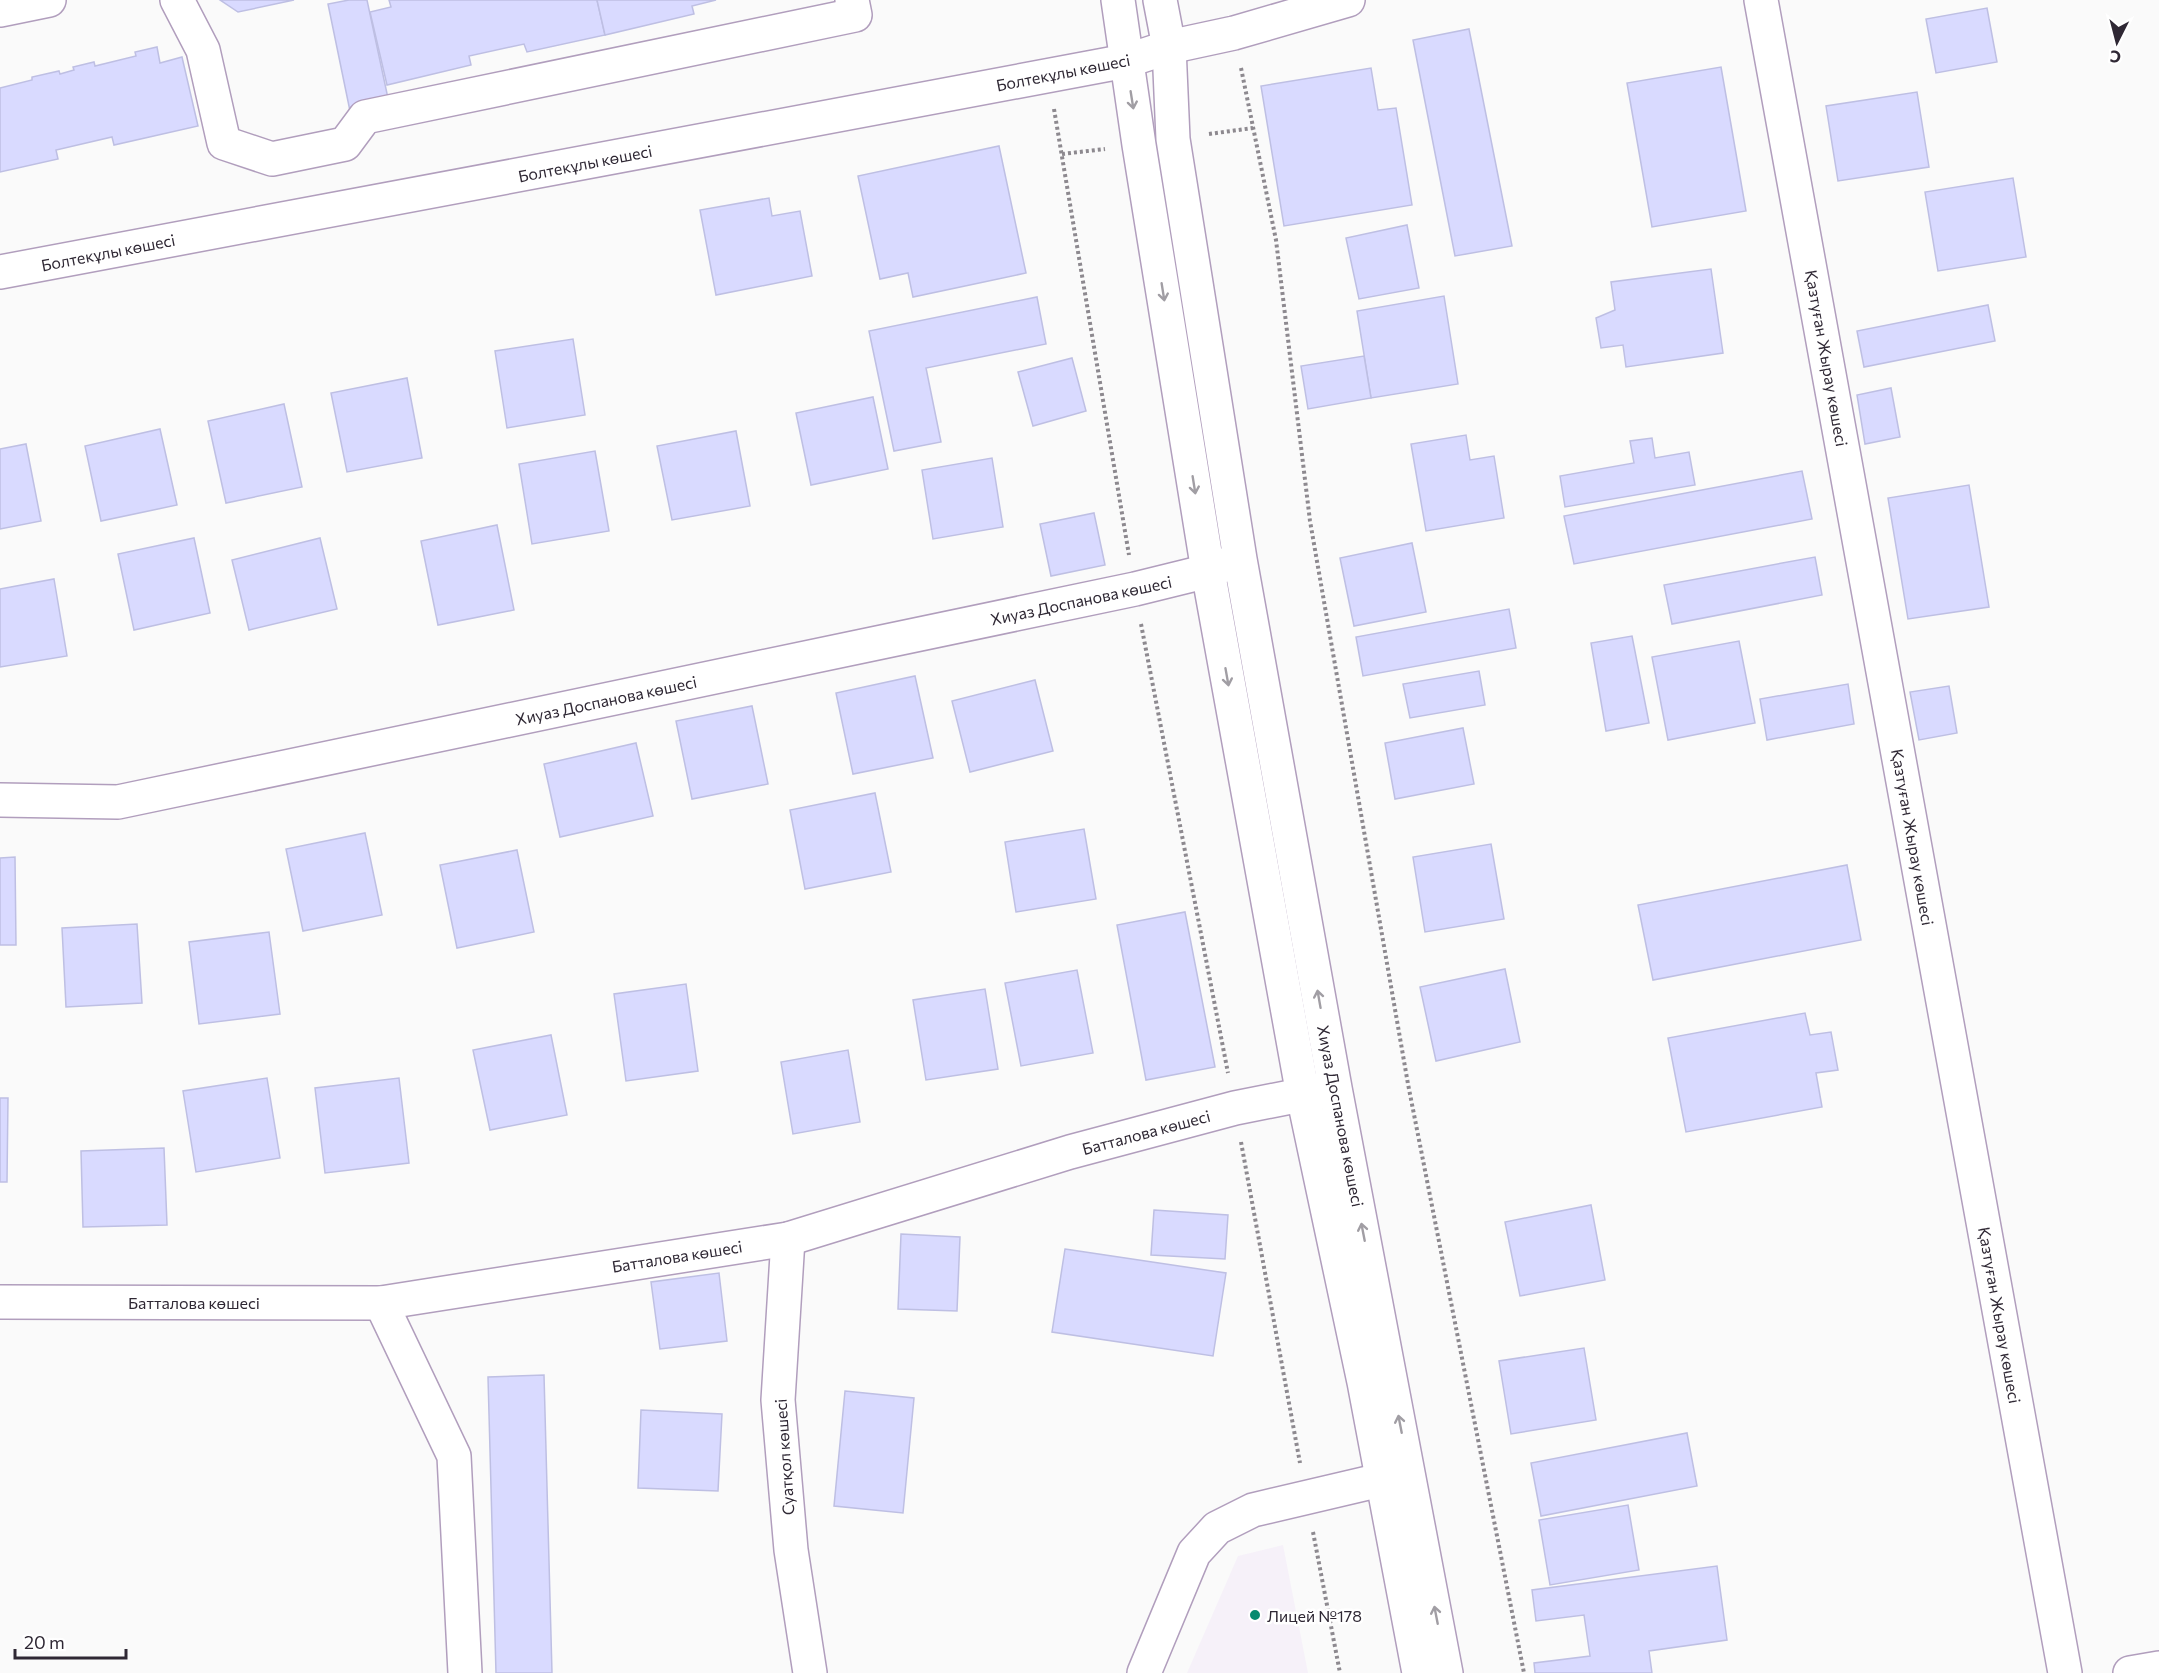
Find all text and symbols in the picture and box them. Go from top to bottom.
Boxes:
north arrow [2087,12,2147,72]
text: С [2109,47,2122,67]
street label: Болтекұлы көшесі [994,50,1132,94]
one-way arrow [1126,89,1137,109]
street label: Болтекұлы көшесі [516,141,654,185]
street label: Болтекұлы көшесі [39,230,177,274]
street label: Қазтуған Жырау көшесі [1802,268,1852,448]
one-way arrow [1158,282,1169,301]
one-way arrow [1189,474,1200,494]
street label: Хиуаз Доспанова көшесі [989,572,1173,628]
one-way arrow [1222,666,1233,686]
street label: Хиуаз Доспанова көшесі [514,672,698,728]
street label: Қазтуған Жырау көшесі [1888,747,1938,927]
one-way arrow [1313,990,1324,1010]
street label: Хиуаз Доспанова көшесі [1314,1024,1368,1208]
street label: Батталова көшесі [1080,1106,1212,1158]
one-way arrow [1357,1223,1368,1243]
street label: Қазтуған Жырау көшесі [1975,1225,2025,1405]
street label: Батталова көшесі [610,1236,744,1276]
street label: Батталова көшесі [128,1293,260,1312]
street label: Суатқол көшесі [770,1398,798,1516]
one-way arrow [1394,1415,1405,1434]
place label: Лицей №178 [1267,1606,1362,1625]
one-way arrow [1430,1606,1441,1626]
marker: Лицей №178 [1248,1608,1262,1622]
scale bar [15,1622,126,1660]
text: 20 m [24,1631,65,1653]

